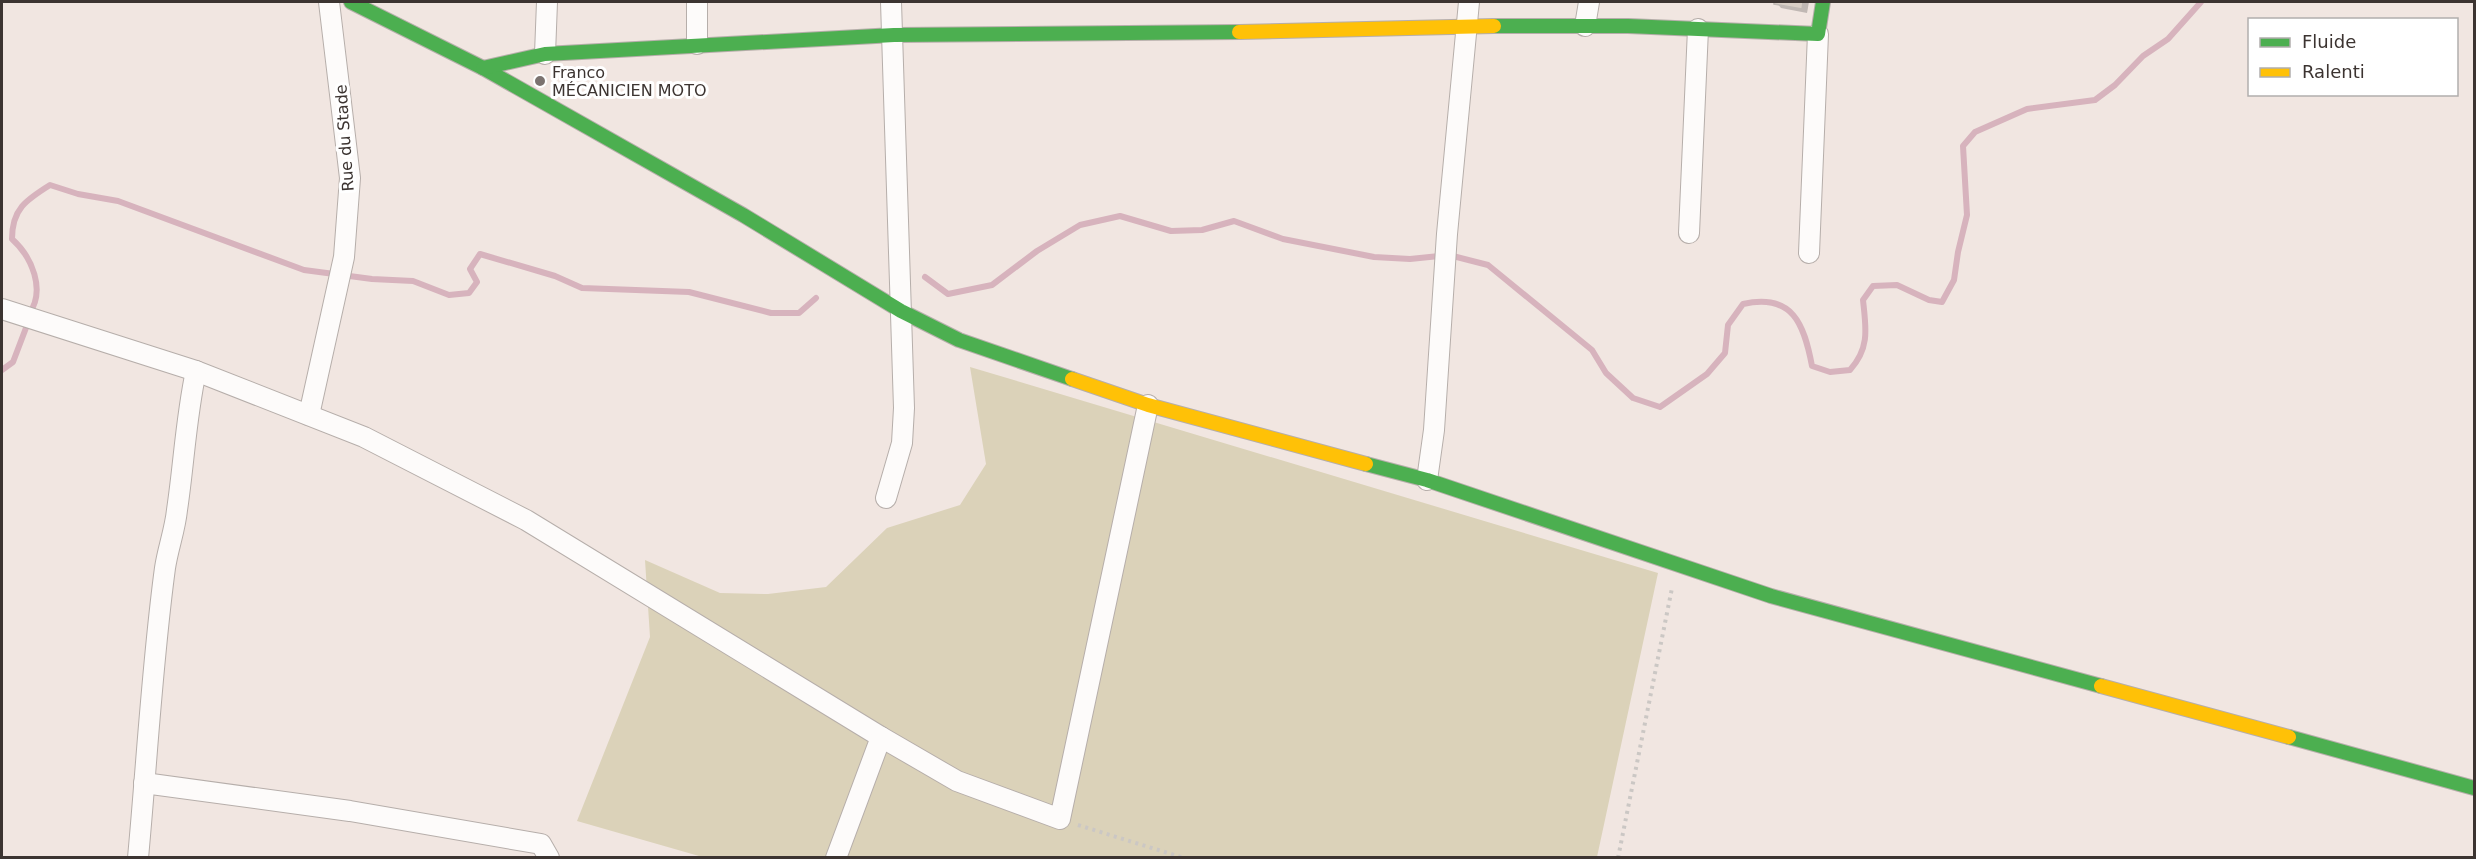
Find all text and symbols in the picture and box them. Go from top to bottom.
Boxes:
legend [2248,18,2458,96]
text: Fluide [2302,31,2356,52]
text: Ralenti [2302,61,2365,82]
place label: Franco MÉCANICIEN MOTO [552,63,707,100]
marker: Franco MÉCANICIEN MOTO [533,74,547,88]
street label: Rue du Stade [331,84,358,192]

